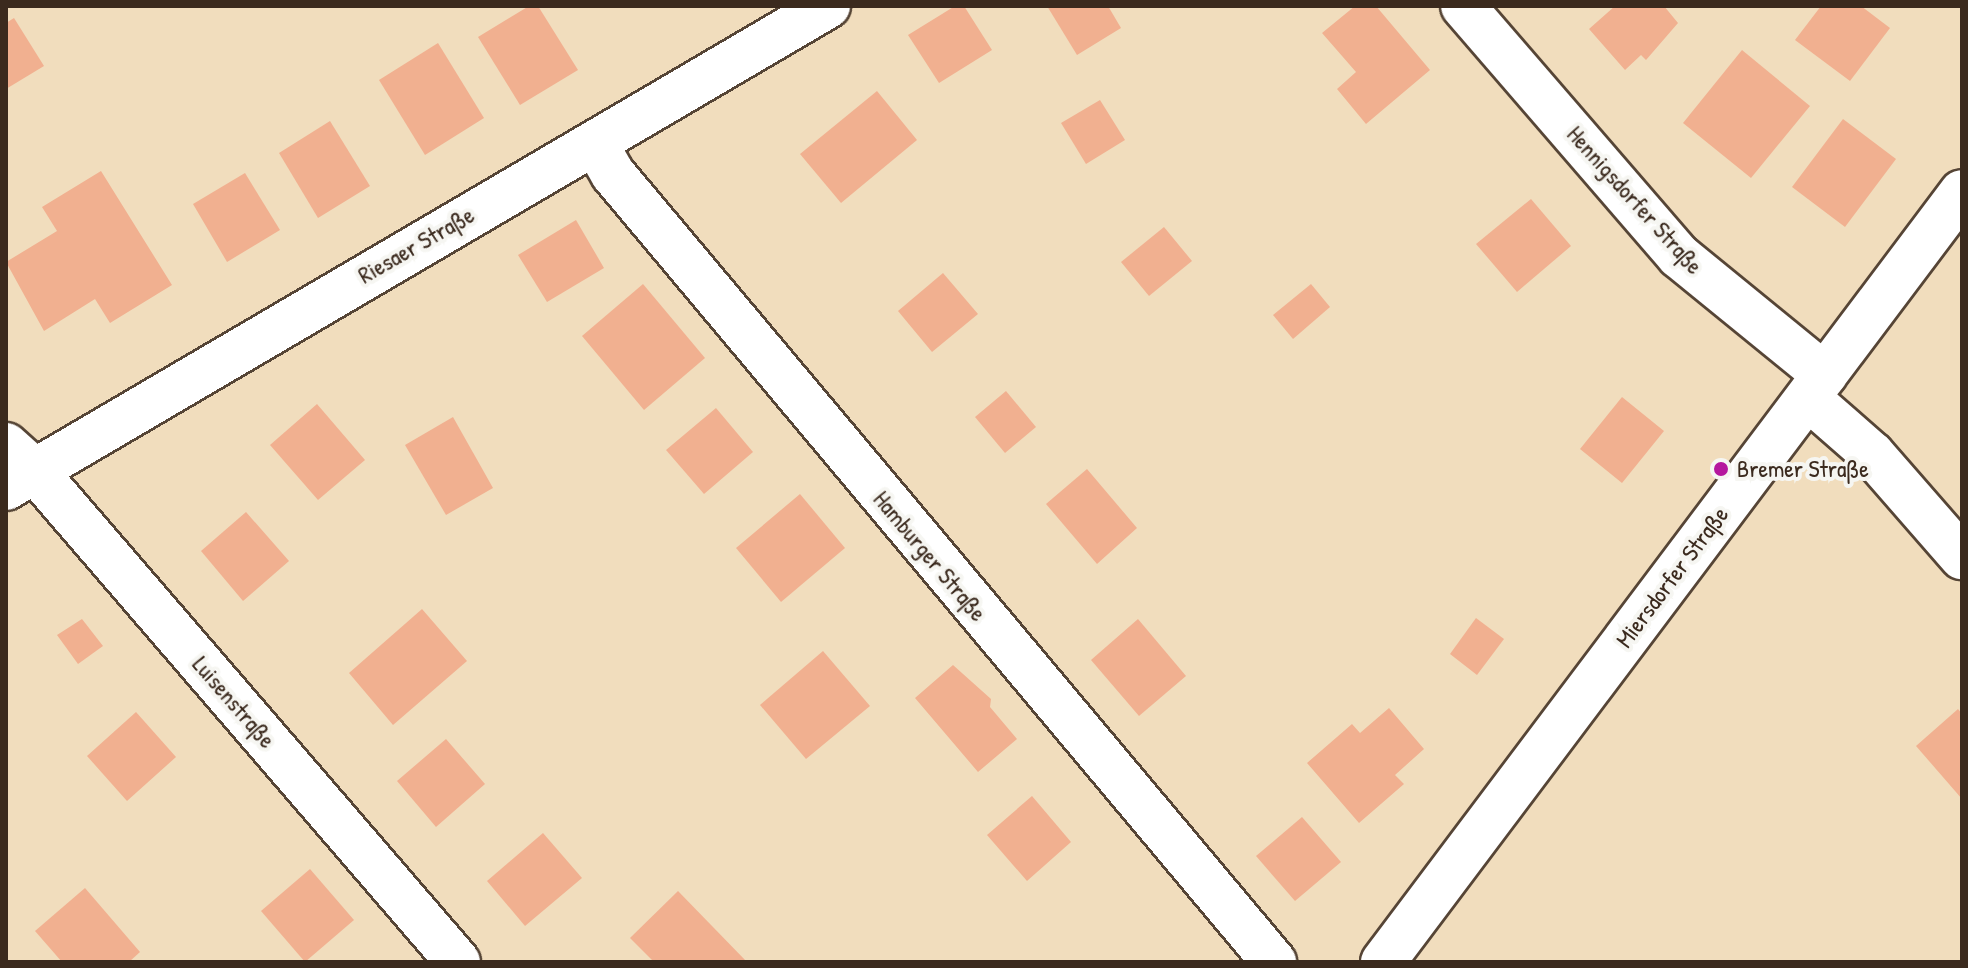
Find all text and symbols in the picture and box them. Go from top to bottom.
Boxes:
street label: Hennigsdorfer Straße [1561,120,1709,280]
street label: Riesaer Straße [353,200,479,290]
place label: Bremer Straße [1737,455,1869,483]
marker: Bremer Straße [1712,460,1730,478]
street label: Hamburger Straße [867,485,993,627]
street label: Miersdorfer Straße [1610,501,1734,653]
street label: Luisenstraße [186,650,282,754]

